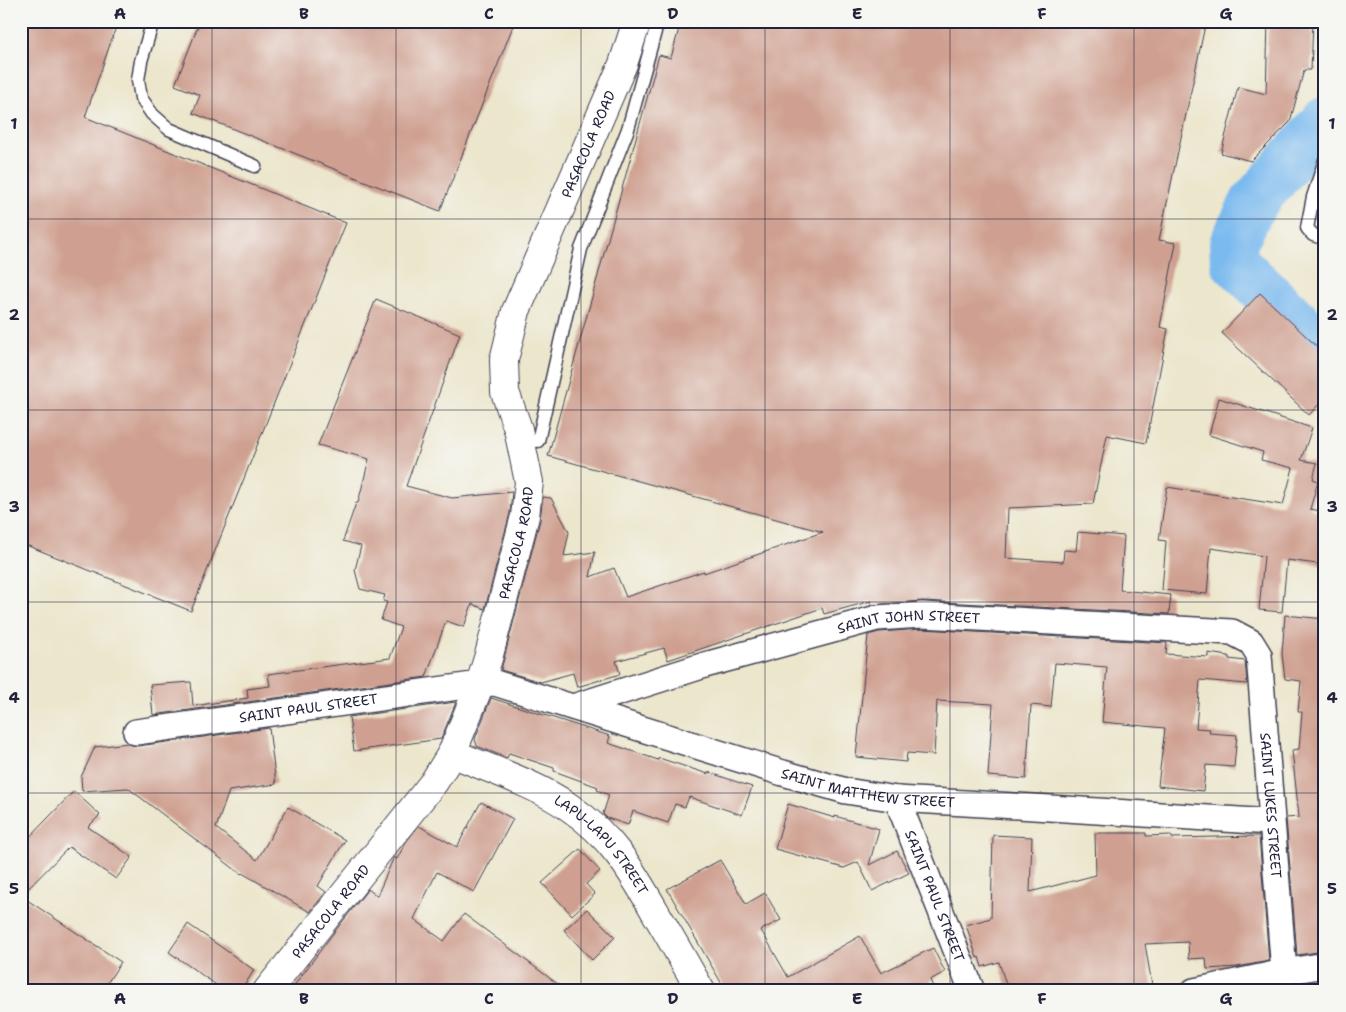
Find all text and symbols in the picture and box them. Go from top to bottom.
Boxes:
text: A [114,3,126,24]
text: B [299,3,309,24]
text: C [484,3,494,24]
text: D [667,3,679,24]
text: E [852,3,862,24]
text: F [1037,3,1047,24]
text: G [1220,3,1233,24]
street label: PASACOLA ROAD [557,88,619,200]
text: 1 [10,113,18,134]
text: 1 [1328,113,1336,134]
text: 2 [8,304,20,325]
text: 2 [1326,304,1338,325]
street label: PASACOLA ROAD [495,486,537,601]
text: 3 [8,496,20,517]
text: 3 [1326,496,1338,517]
street label: SAINT JOHN STREET [835,606,981,637]
text: 4 [8,687,20,708]
text: 4 [1326,687,1338,708]
street label: SAINT PAUL STREET [238,689,379,727]
street label: SAINT LUKES STREET [1256,732,1286,879]
street label: SAINT MATTHEW STREET [779,764,956,811]
street label: LAPU-LAPU STREET [551,791,652,898]
street label: SAINT PAUL STREET [901,827,969,965]
street label: PASACOLA ROAD [288,861,374,962]
text: 5 [9,878,19,899]
text: 5 [1327,878,1337,899]
text: A [114,988,126,1009]
text: B [299,988,309,1009]
text: C [484,988,494,1009]
text: D [667,988,679,1009]
text: E [852,988,862,1009]
text: F [1037,988,1047,1009]
text: G [1220,988,1233,1009]

